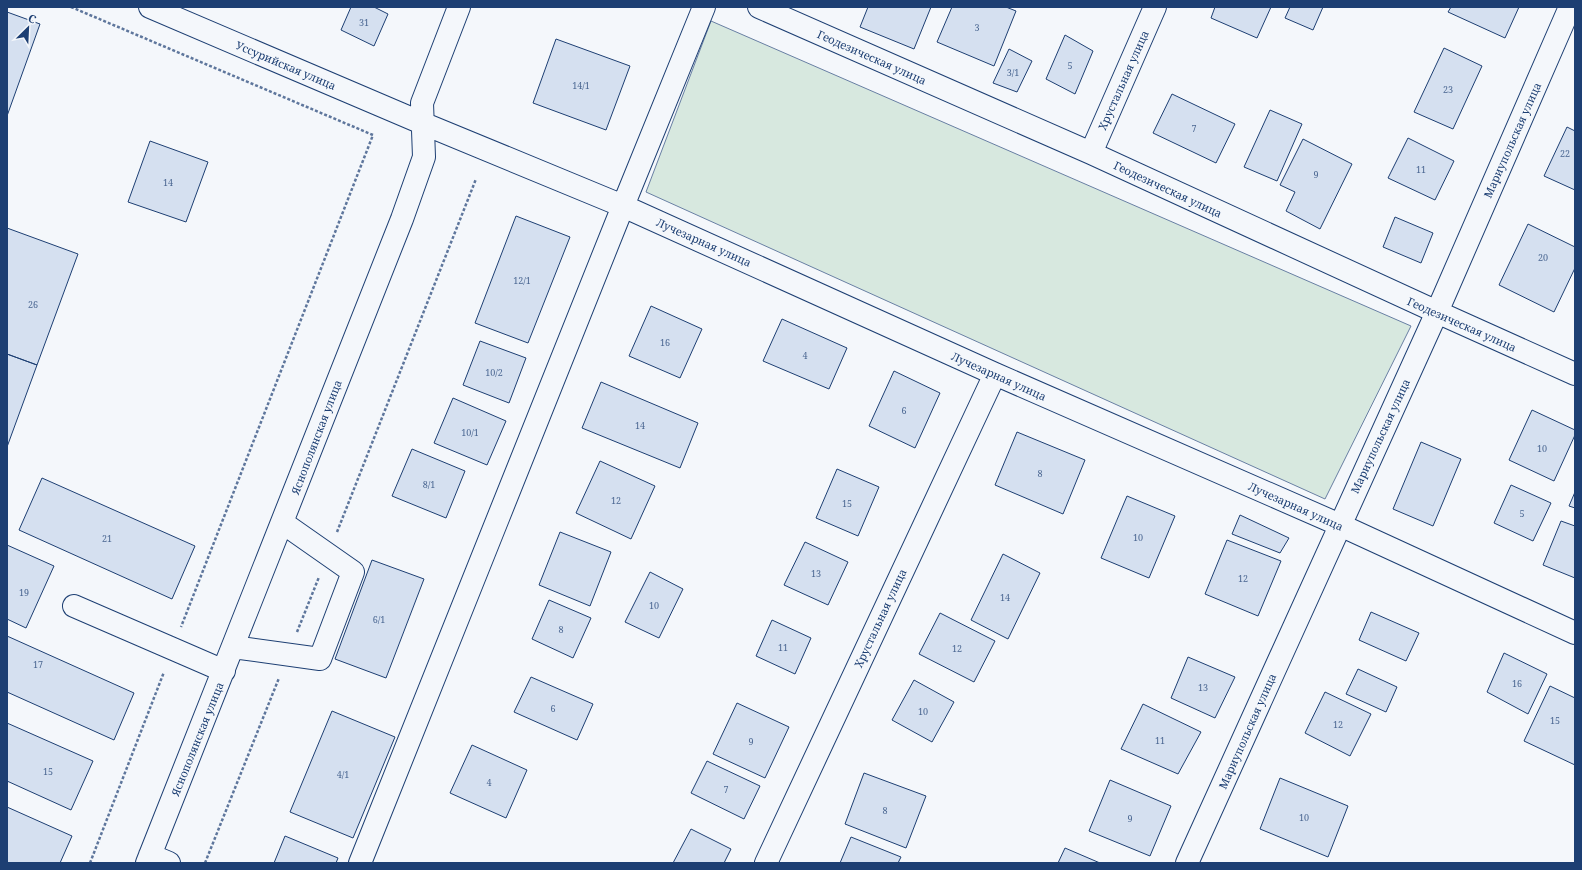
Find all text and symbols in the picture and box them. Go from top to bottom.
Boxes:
north arrow [8,8,48,48]
text: С [26,10,39,27]
house number: 31 [359,16,369,29]
house number: 3 [974,21,980,34]
street label: Геодезическая улица [815,26,929,88]
street label: Хрустальная улица [1094,28,1152,132]
street label: Уссурийская улица [234,37,338,93]
house number: 5 [1067,59,1073,72]
house number: 3/1 [1007,66,1019,79]
house number: 14/1 [572,79,590,92]
street label: Мариупольская улица [1480,80,1544,200]
house number: 23 [1443,83,1453,96]
house number: 7 [1191,122,1197,135]
house number: 22 [1560,147,1570,160]
street label: Геодезическая улица [1111,157,1225,221]
house number: 11 [1416,163,1426,176]
house number: 9 [1313,168,1319,181]
house number: 14 [163,176,173,189]
street label: Лучезарная улица [654,214,754,270]
house number: 20 [1538,251,1548,264]
house number: 12/1 [513,274,531,287]
street label: Геодезическая улица [1405,293,1519,355]
house number: 26 [28,298,38,311]
house number: 16 [660,336,670,349]
street label: Лучезарная улица [949,348,1049,404]
house number: 4 [802,349,808,362]
house number: 10/2 [485,366,503,379]
street label: Мариупольская улица [1347,376,1413,496]
street label: Яснополянская улица [287,378,345,497]
house number: 6 [901,404,907,417]
house number: 14 [635,419,645,432]
house number: 10/1 [461,426,479,439]
house number: 10 [1537,442,1547,455]
house number: 8 [1037,467,1043,480]
house number: 8/1 [423,478,435,491]
street label: Лучезарная улица [1246,478,1346,534]
house number: 12 [611,494,621,507]
house number: 15 [842,497,852,510]
house number: 5 [1519,507,1525,520]
house number: 10 [1133,531,1143,544]
house number: 21 [102,532,112,545]
street label: Хрустальная улица [850,566,910,670]
house number: 13 [811,567,821,580]
house number: 12 [1238,572,1248,585]
house number: 19 [19,586,29,599]
house number: 14 [1000,591,1010,604]
house number: 10 [649,599,659,612]
house number: 6/1 [373,613,385,626]
house number: 8 [558,623,564,636]
house number: 11 [778,641,788,654]
house number: 12 [952,642,962,655]
house number: 17 [33,658,43,671]
street label: Мариупольская улица [1215,671,1279,791]
house number: 16 [1512,677,1522,690]
street label: Яснополянская улица [167,680,227,799]
house number: 13 [1198,681,1208,694]
house number: 6 [550,702,556,715]
house number: 10 [918,705,928,718]
house number: 15 [1550,714,1560,727]
house number: 12 [1333,718,1343,731]
house number: 11 [1155,734,1165,747]
house number: 9 [748,735,754,748]
house number: 15 [43,765,53,778]
house number: 4/1 [337,768,349,781]
house number: 4 [486,776,492,789]
house number: 7 [723,783,729,796]
house number: 8 [882,804,888,817]
house number: 10 [1299,811,1309,824]
house number: 9 [1127,812,1133,825]

